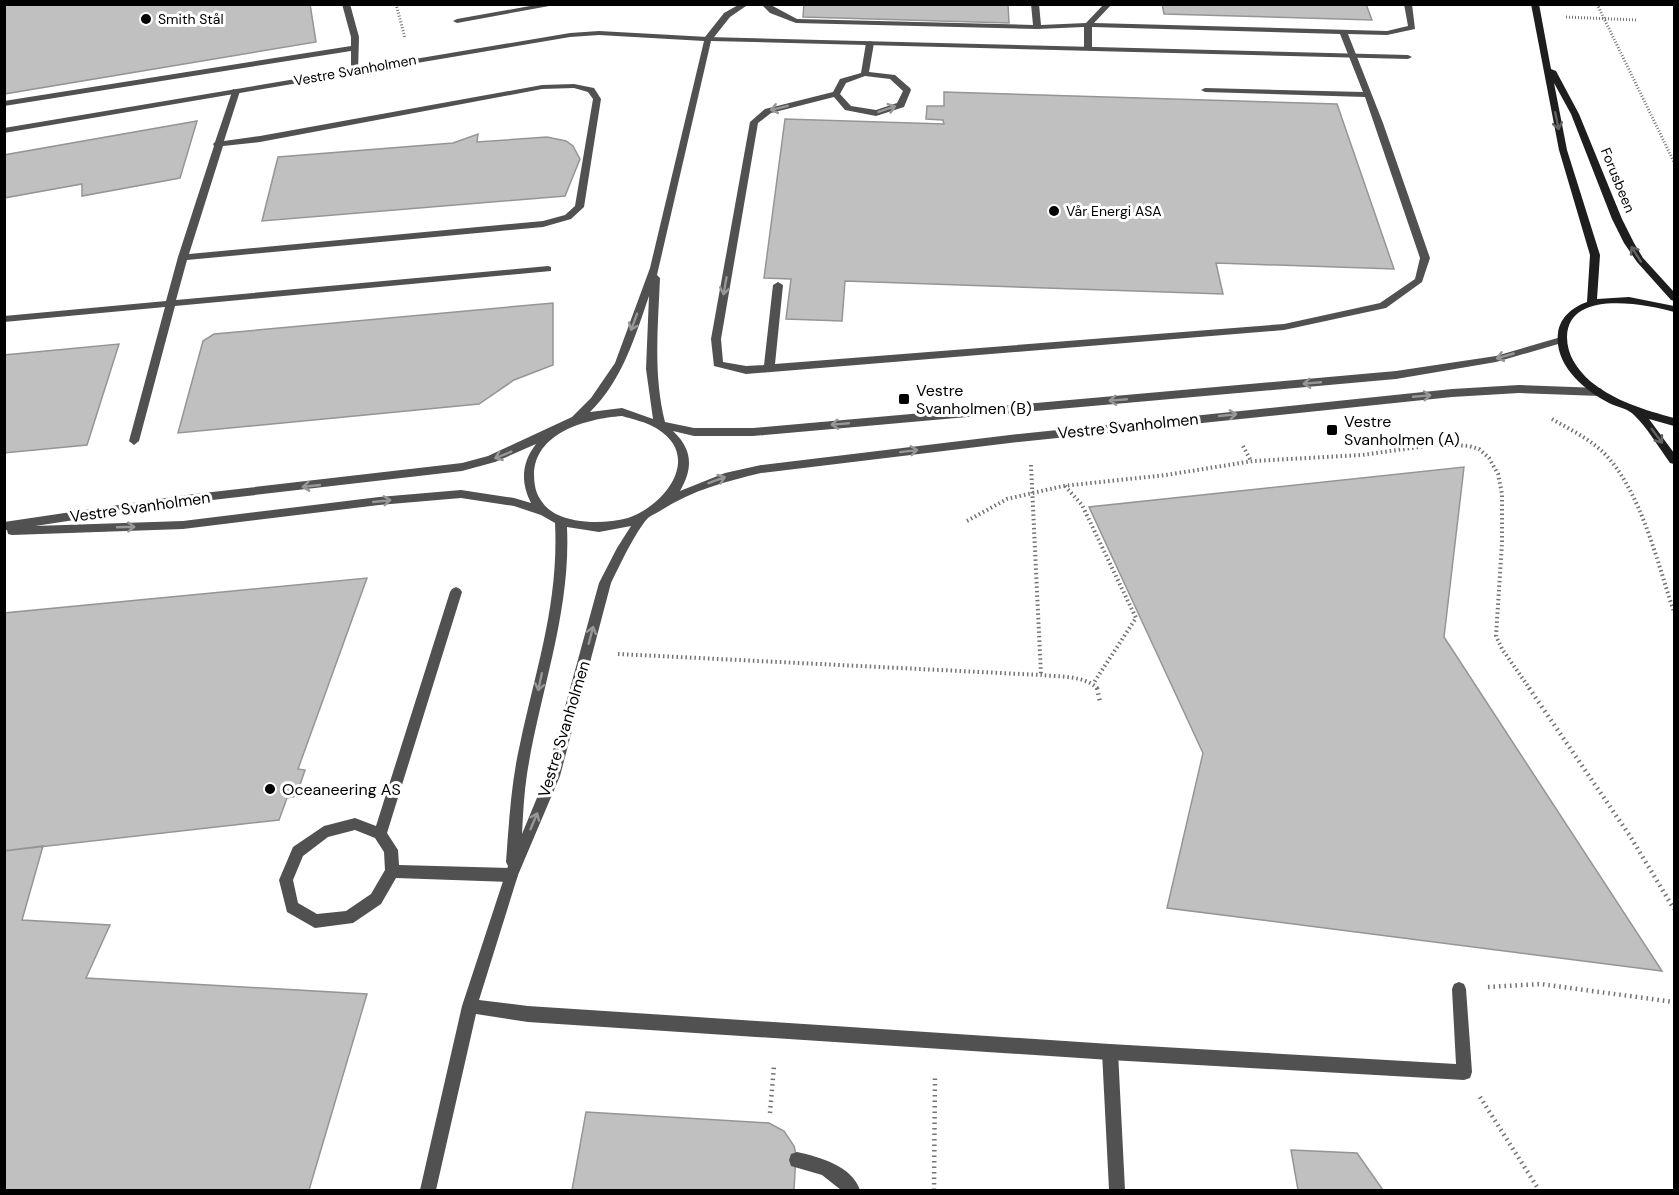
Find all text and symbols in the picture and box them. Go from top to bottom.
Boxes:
place label: Smith Stål [158,10,224,28]
marker: Smith Stål [139,12,153,26]
street label: Vestre Svanholmen [292,50,418,90]
one-way arrow [770,103,789,115]
one-way arrow [877,103,896,114]
one-way arrow [1552,111,1563,130]
street label: Forusbeen [1597,145,1639,215]
place label: Vår Energi ASA [1066,202,1162,220]
marker: Vår Energi ASA [1047,204,1061,218]
one-way arrow [1630,246,1642,263]
one-way arrow [720,275,731,295]
one-way arrow [628,312,639,331]
one-way arrow [1496,351,1515,362]
one-way arrow [1303,378,1323,389]
place label: Vestre Svanholmen (B) [916,380,1032,419]
one-way arrow [1412,390,1431,401]
marker: Vestre Svanholmen (B) [897,392,911,406]
one-way arrow [1109,395,1129,406]
street label: Vestre Svanholmen [1056,408,1200,444]
one-way arrow [1218,409,1237,420]
place label: Vestre Svanholmen (A) [1344,411,1460,450]
one-way arrow [831,419,851,430]
marker: Vestre Svanholmen (A) [1325,423,1339,437]
one-way arrow [1650,428,1663,444]
one-way arrow [899,445,918,456]
one-way arrow [494,450,512,461]
one-way arrow [707,474,725,485]
one-way arrow [301,481,321,492]
street label: Vestre Svanholmen [68,487,212,527]
one-way arrow [372,495,392,506]
one-way arrow [115,521,135,533]
one-way arrow [586,626,597,645]
street label: Vestre Svanholmen [533,658,595,800]
one-way arrow [534,672,546,691]
place label: Oceaneering AS [282,779,401,800]
marker: Oceaneering AS [263,782,277,796]
one-way arrow [529,812,540,831]

